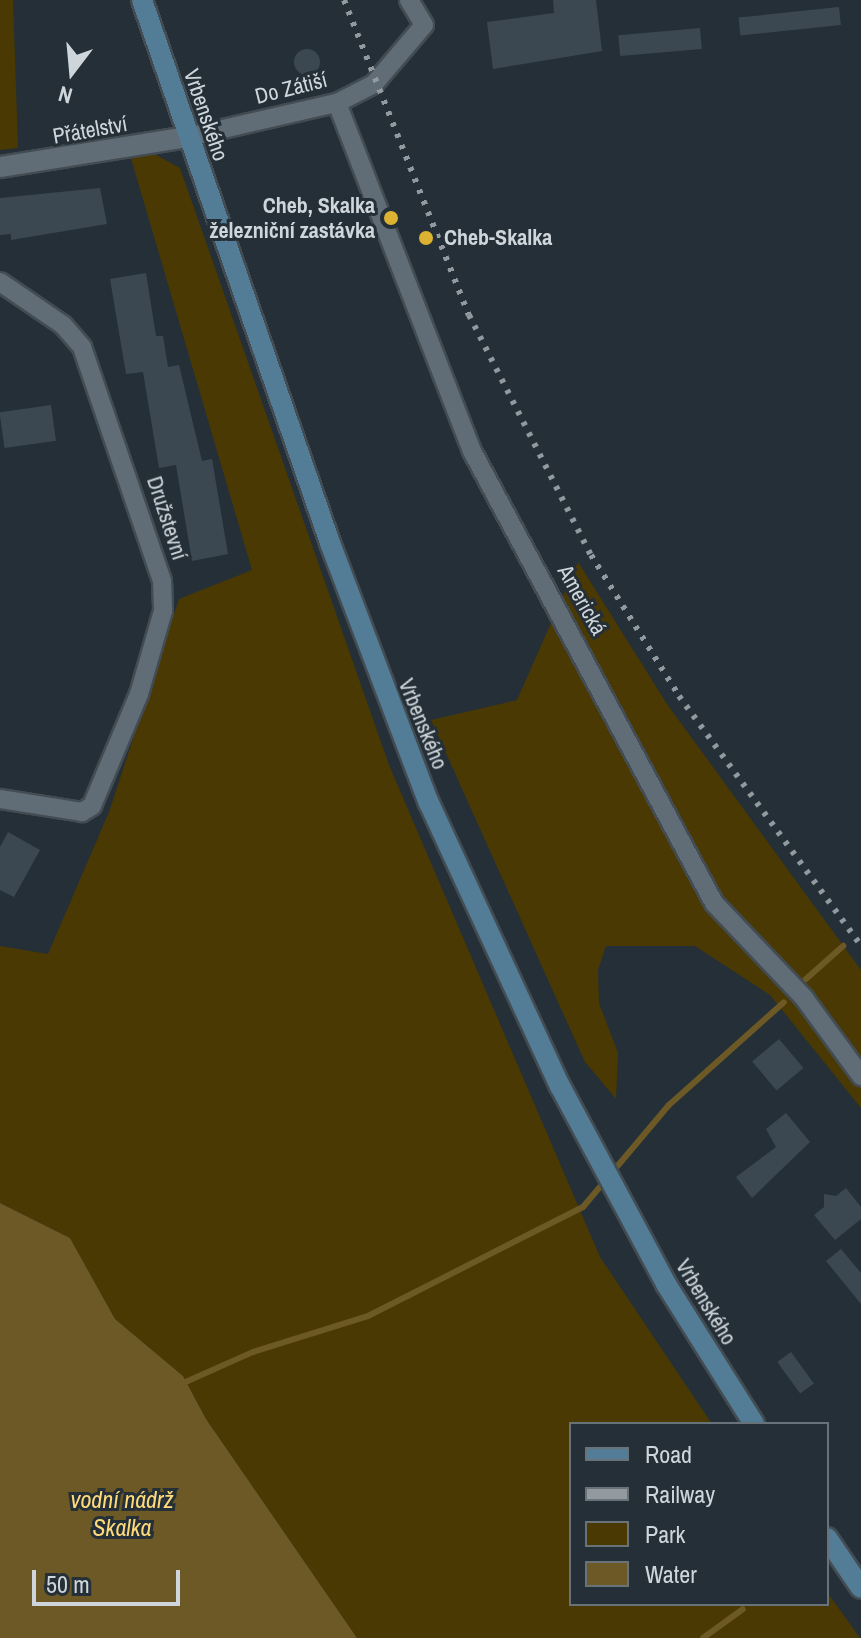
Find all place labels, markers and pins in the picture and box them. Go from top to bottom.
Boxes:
place label: Cheb, Skalka železniční zastávka [210,192,375,244]
marker: Cheb, Skalka železniční zastávka [382,209,400,227]
place label: Cheb-Skalka [444,225,552,251]
marker: Cheb-Skalka [415,227,437,249]

